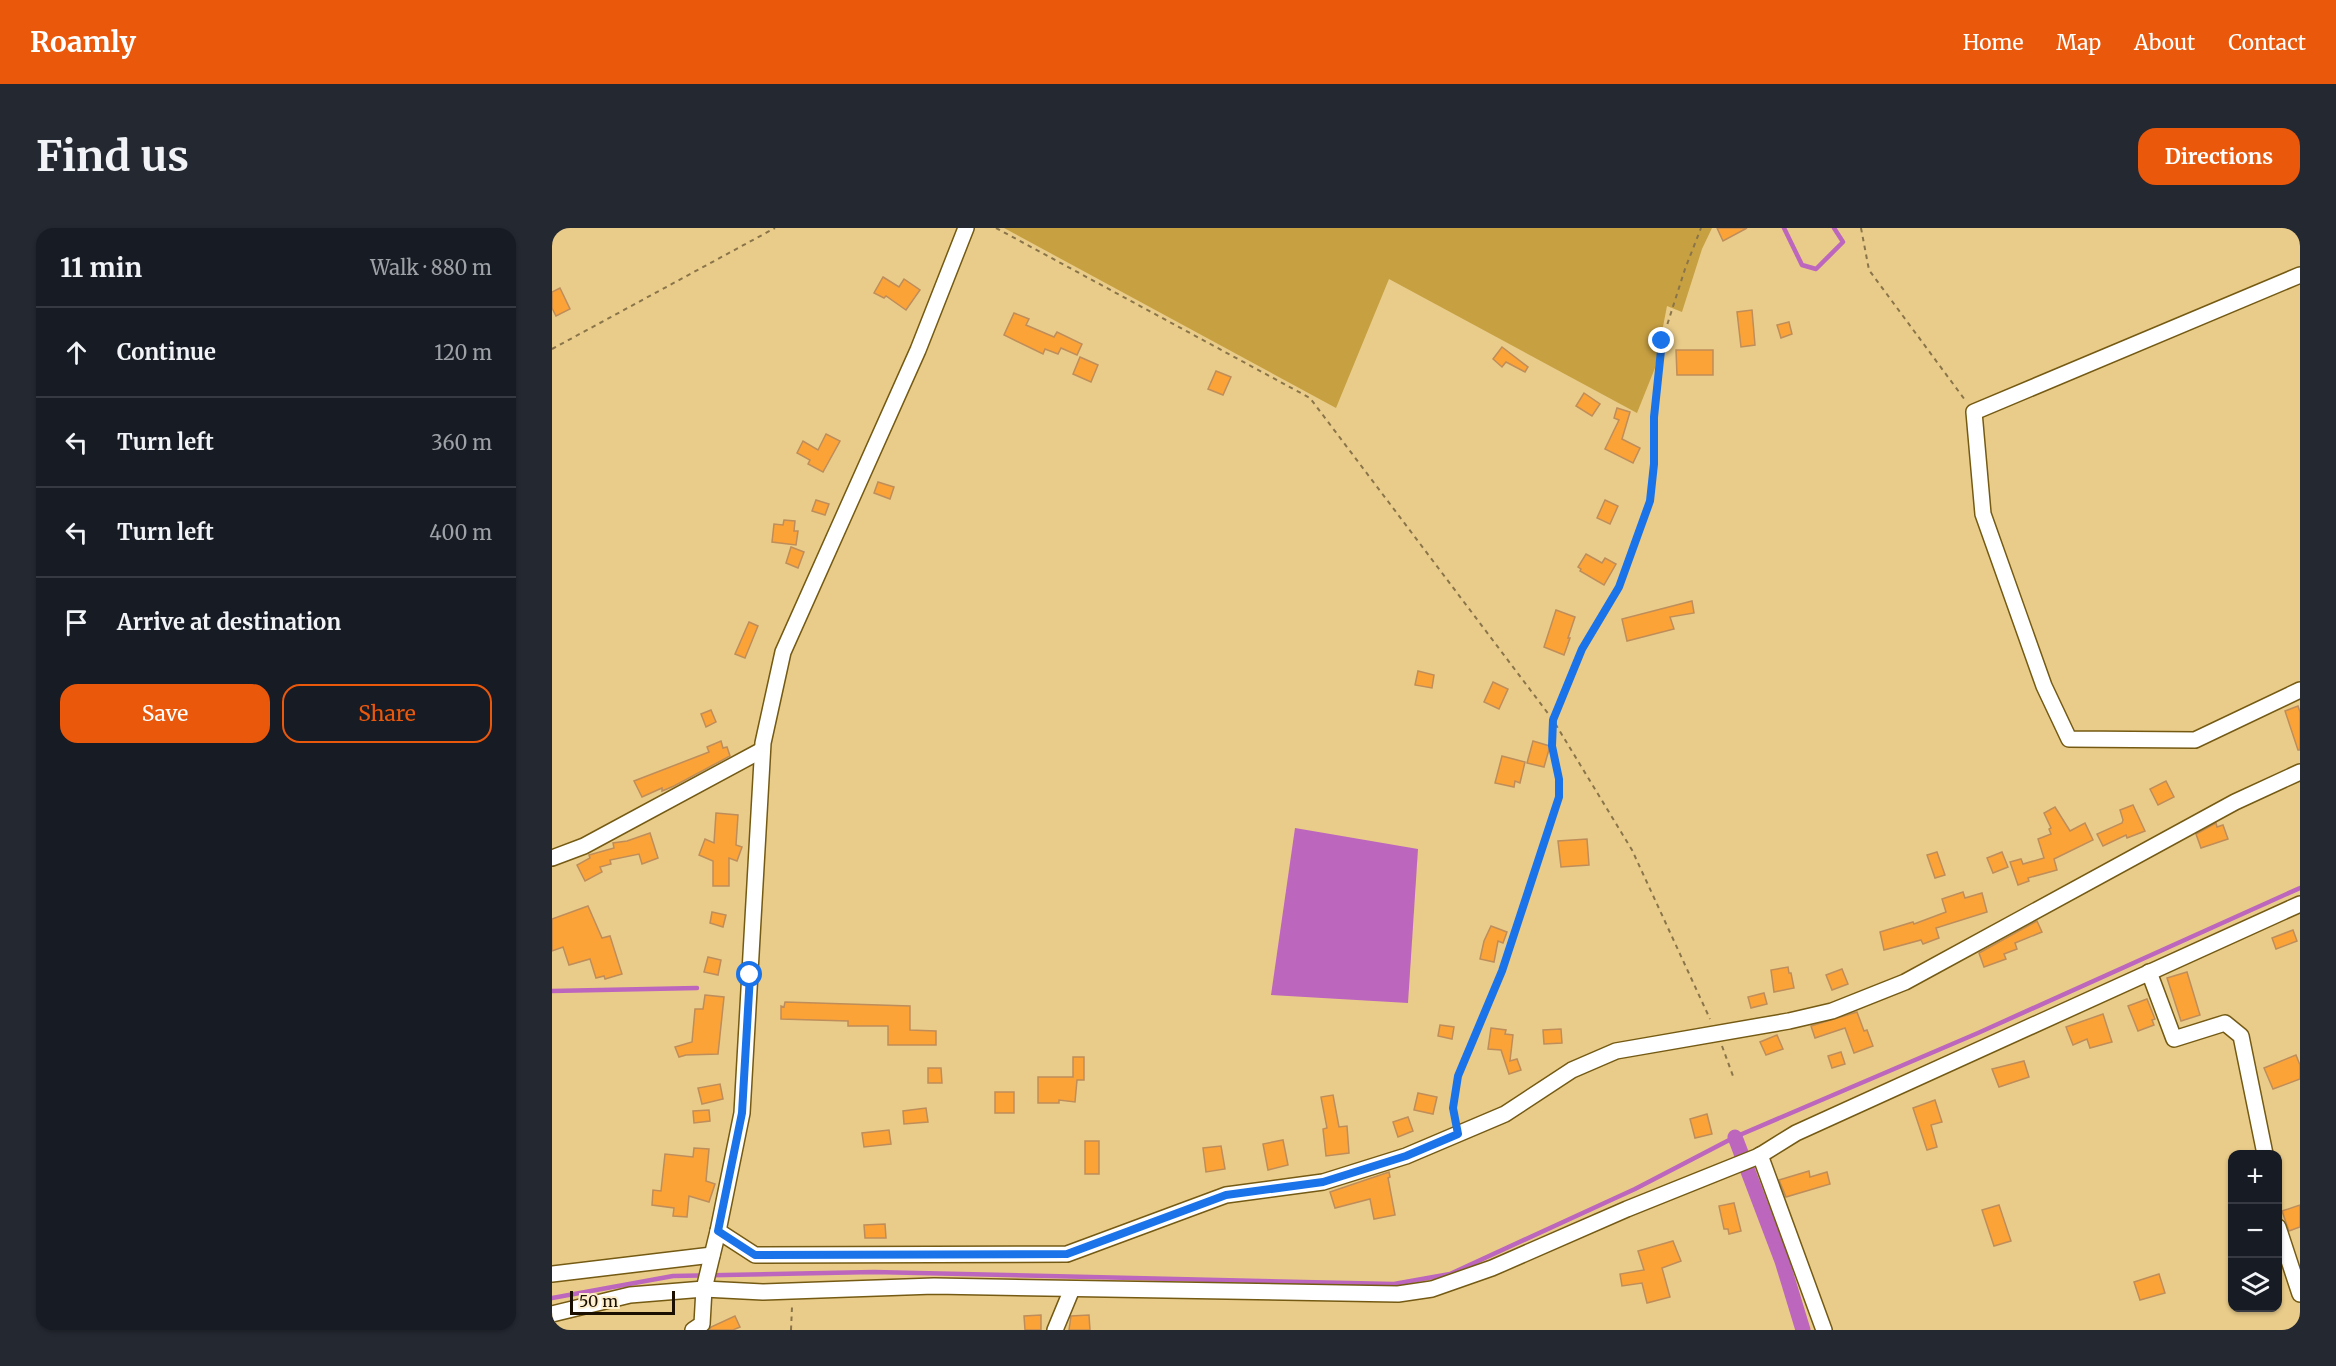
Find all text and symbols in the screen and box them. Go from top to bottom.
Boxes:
text: Roamly [30,24,136,60]
text: Home [1963,29,2023,56]
text: Map [2056,29,2101,56]
text: About [2134,29,2195,56]
text: Contact [2228,29,2306,56]
button: Directions [2138,128,2300,185]
text: Find us [36,130,189,182]
text: 11 min [60,251,142,284]
text: Walk · 880 m [370,255,492,280]
route end [1648,327,1674,353]
icon: ahead [60,336,93,369]
text: Continue [117,338,216,366]
text: 120 m [434,340,492,365]
icon: left [60,426,93,459]
text: Turn left [117,428,214,456]
text: 360 m [431,430,492,455]
icon: left [60,516,93,549]
text: Turn left [117,518,214,546]
text: 400 m [429,520,492,545]
icon: arrive [60,606,93,639]
text: Arrive at destination [117,608,341,636]
button: Save [60,684,270,743]
button: Share [282,684,492,743]
route start [736,961,762,987]
map controls [2228,1150,2282,1312]
button: + [2228,1150,2282,1204]
button: − [2228,1204,2282,1258]
button: layers [2228,1258,2282,1312]
scale bar [570,1288,675,1316]
text: 50 m [579,1291,618,1311]

